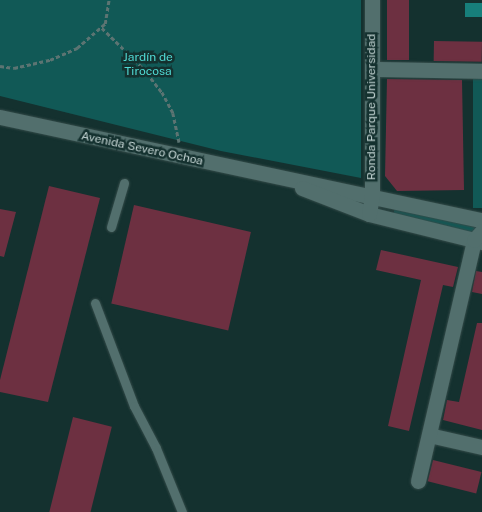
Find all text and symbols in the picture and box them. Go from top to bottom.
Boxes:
street label: Ronda Parque Universidad [365,34,379,180]
park label: Jardín de Tirocosa [123,51,173,79]
street label: Avenida Severo Ochoa [80,129,204,169]

